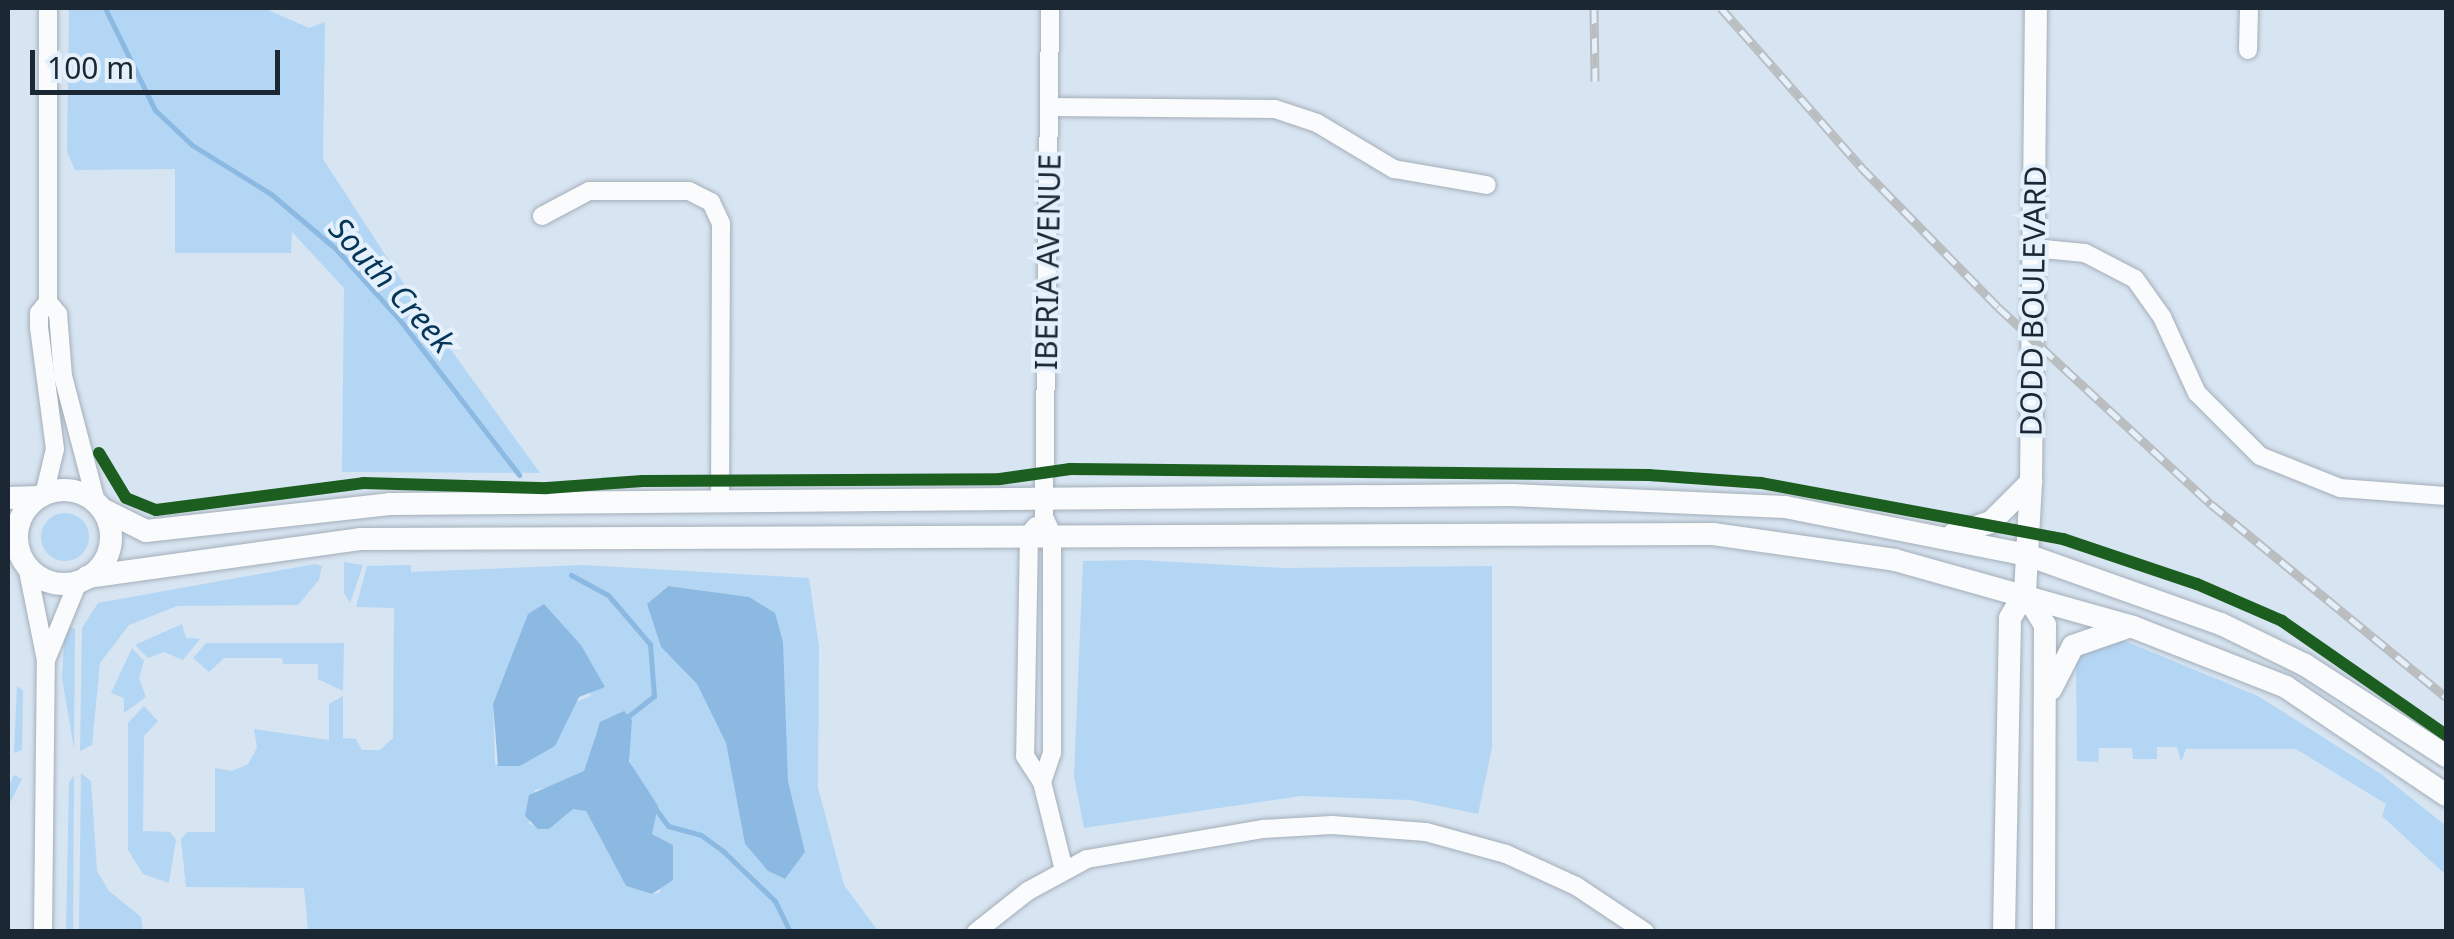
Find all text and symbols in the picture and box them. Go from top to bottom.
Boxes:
scale bar [35,30,285,92]
text: 100 m [47,47,134,88]
street label: IBERIA AVENUE [1028,154,1068,370]
street label: DODD BOULEVARD [2013,165,2053,437]
water label: South Creek [321,209,463,361]

